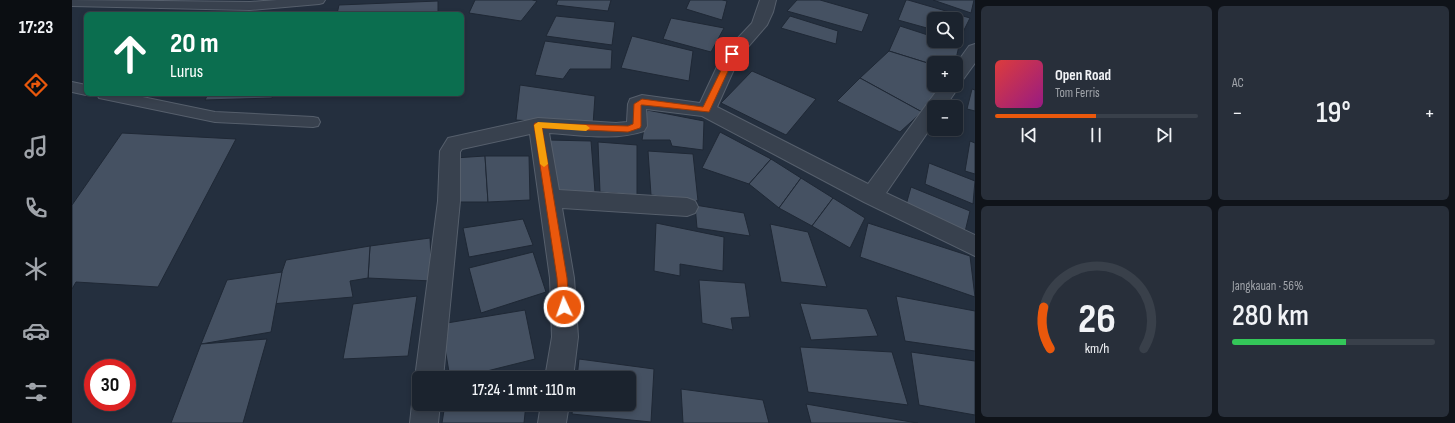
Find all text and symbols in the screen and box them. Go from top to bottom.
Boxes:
map controls [927,12,963,136]
button: search [927,12,963,48]
text: 17:23 [19,17,53,38]
text: 20 m [170,27,219,60]
icon: ahead [104,28,156,80]
pin [715,37,749,71]
icon: arrive [721,43,743,65]
button: + [927,56,963,92]
text: Lurus [170,61,203,82]
text: Open Road [1055,66,1111,85]
icon: directions [22,71,50,99]
text: AC [1232,75,1244,91]
text: Tom Ferris [1055,85,1100,101]
text: 19° [1316,95,1351,131]
button: − [927,100,963,136]
text: − [1232,100,1243,127]
text: + [1424,100,1435,127]
icon: previous [1018,124,1040,146]
icon: pause [1085,124,1107,146]
icon: next [1153,124,1175,146]
icon: music [22,133,50,161]
icon: phone [22,194,50,222]
icon: climate [22,255,50,283]
text: Jangkauan · 56% [1232,278,1303,294]
position arrow [543,286,585,328]
text: 26 [1078,295,1115,344]
text: 280 km [1232,298,1309,334]
icon: car [22,317,50,345]
text: km/h [1084,340,1109,357]
speed limit sign: 30 [84,359,136,411]
icon: filters [22,378,50,406]
text: 17:24 · 1 mnt · 110 m [472,381,576,400]

